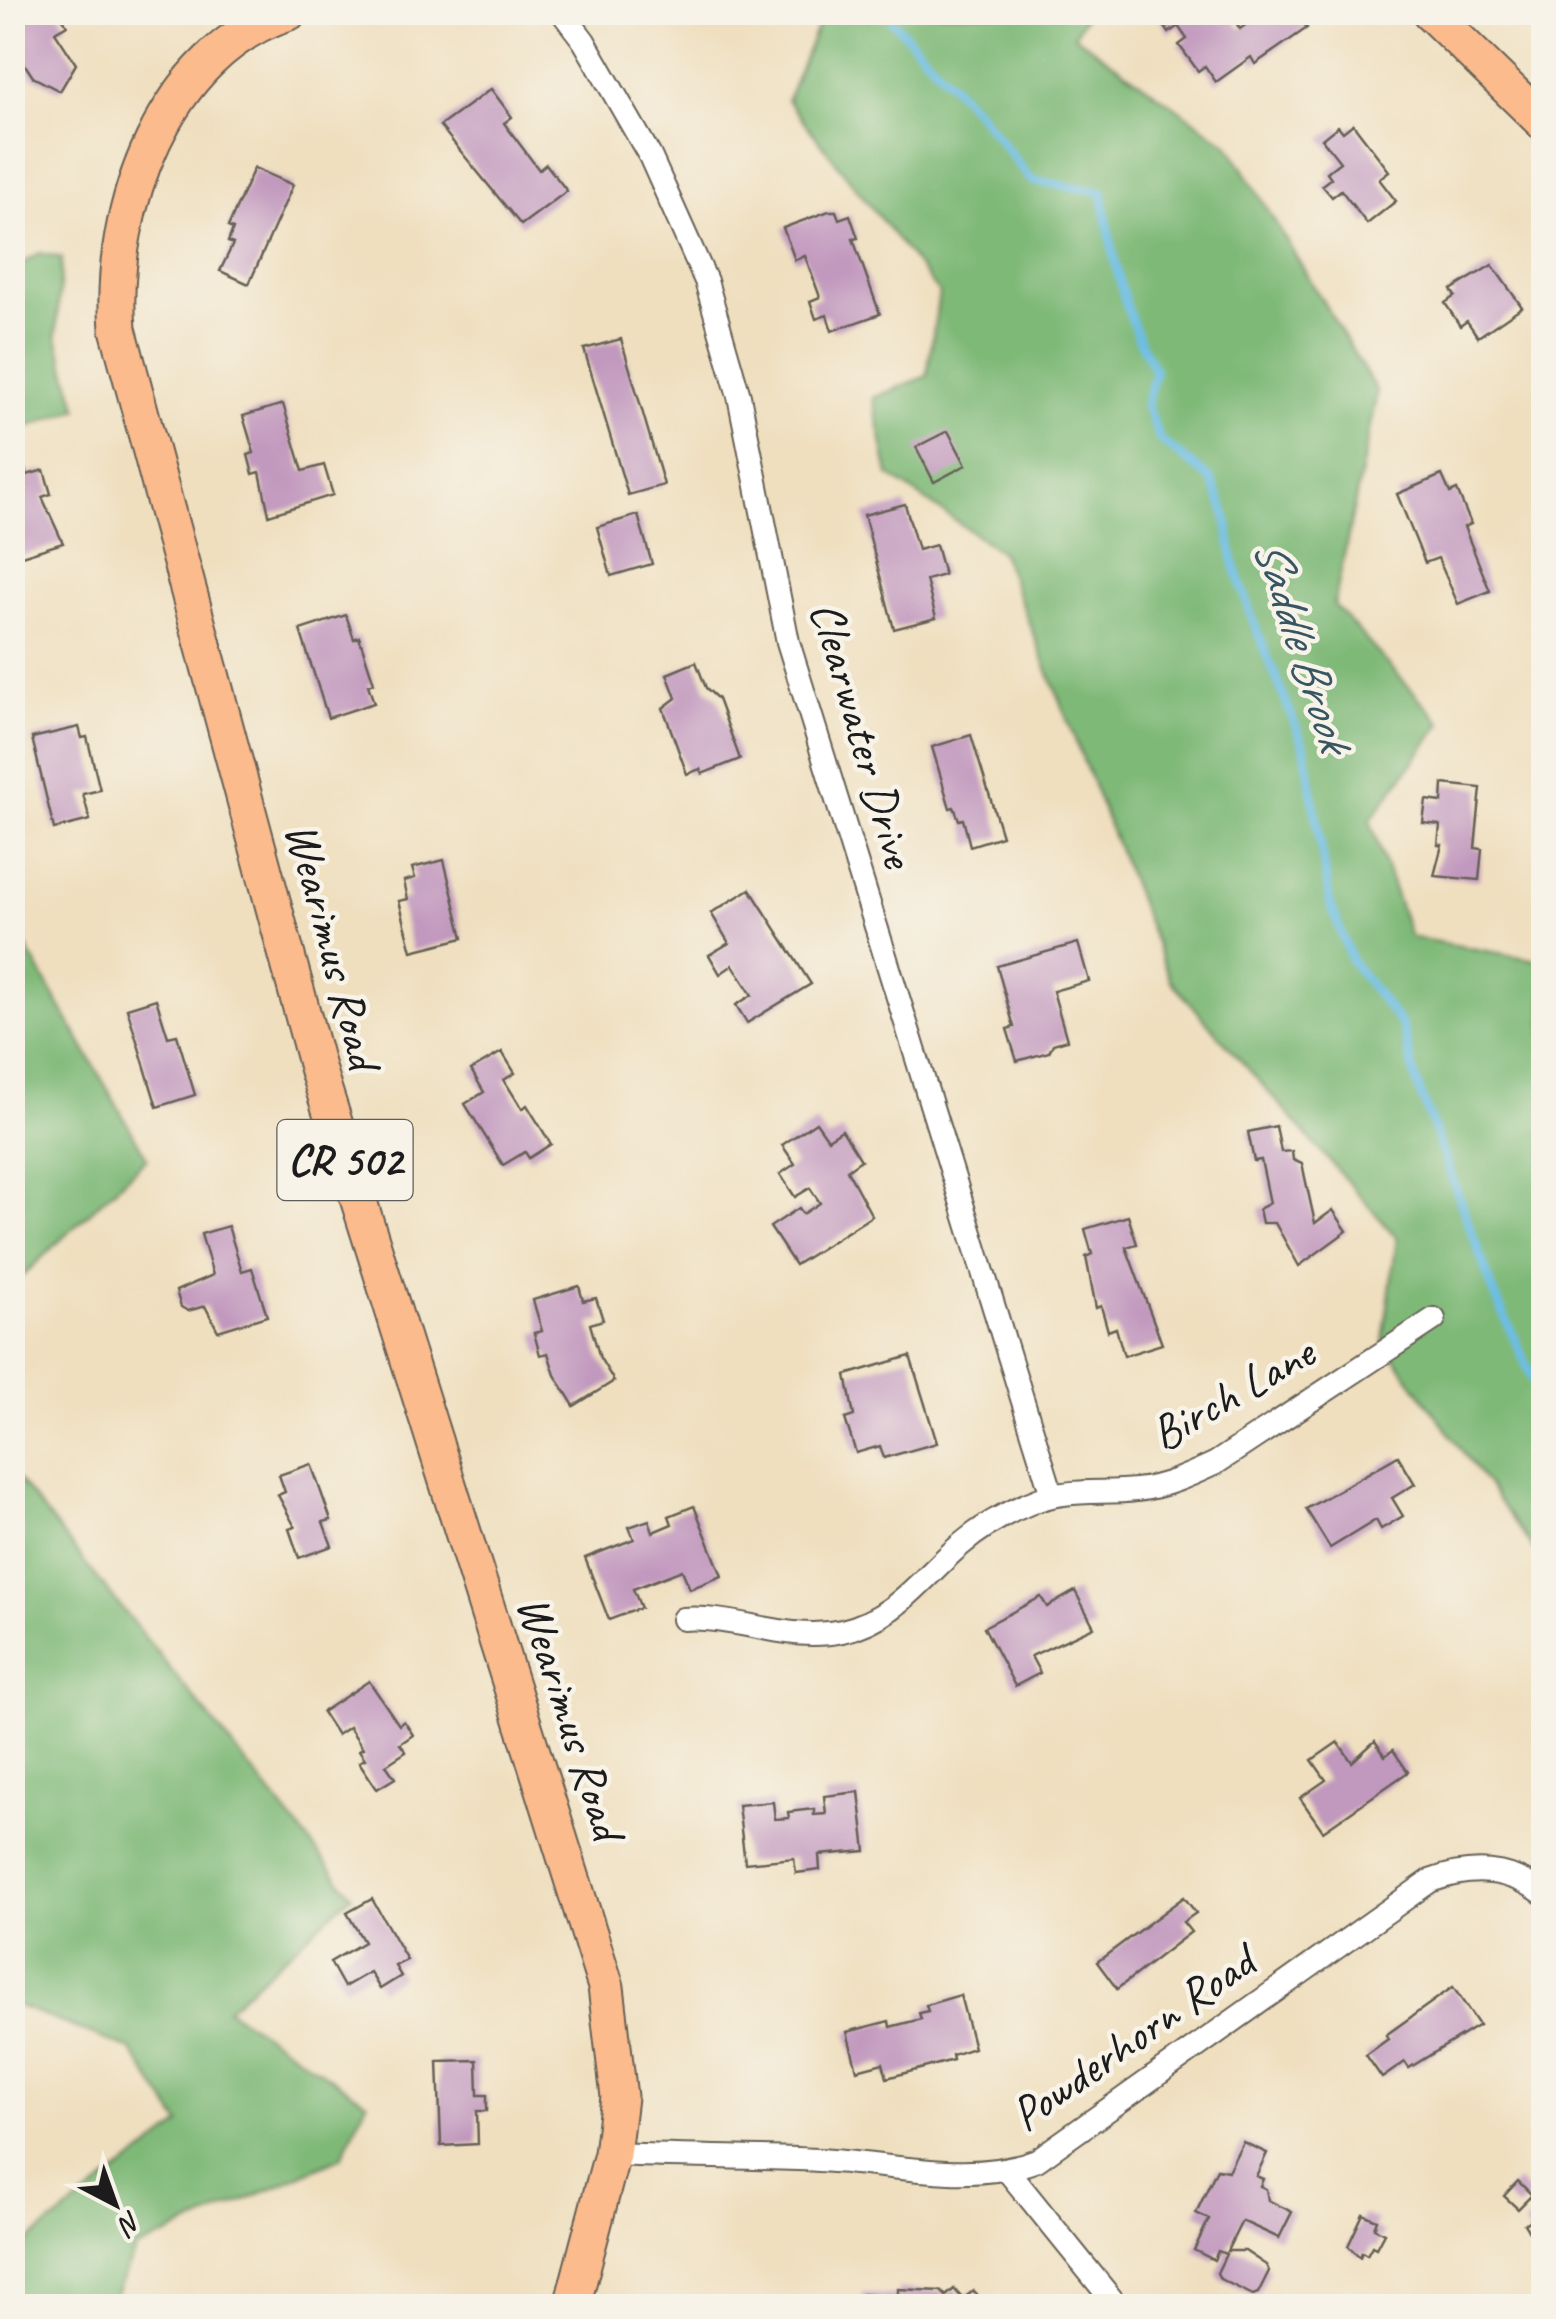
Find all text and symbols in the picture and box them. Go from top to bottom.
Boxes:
water label: Saddle Brook [1239,530,1369,765]
street label: Clearwater Drive [796,594,930,877]
street label: Wearimus Road [271,815,396,1081]
road number: CR 502 [278,1120,412,1200]
street label: Birch Lane [1140,1321,1327,1464]
street label: Wearimus Road [504,1588,641,1853]
street label: Powderhorn Road [999,1928,1271,2144]
north arrow [65,2154,165,2254]
text: N [110,2204,149,2244]

